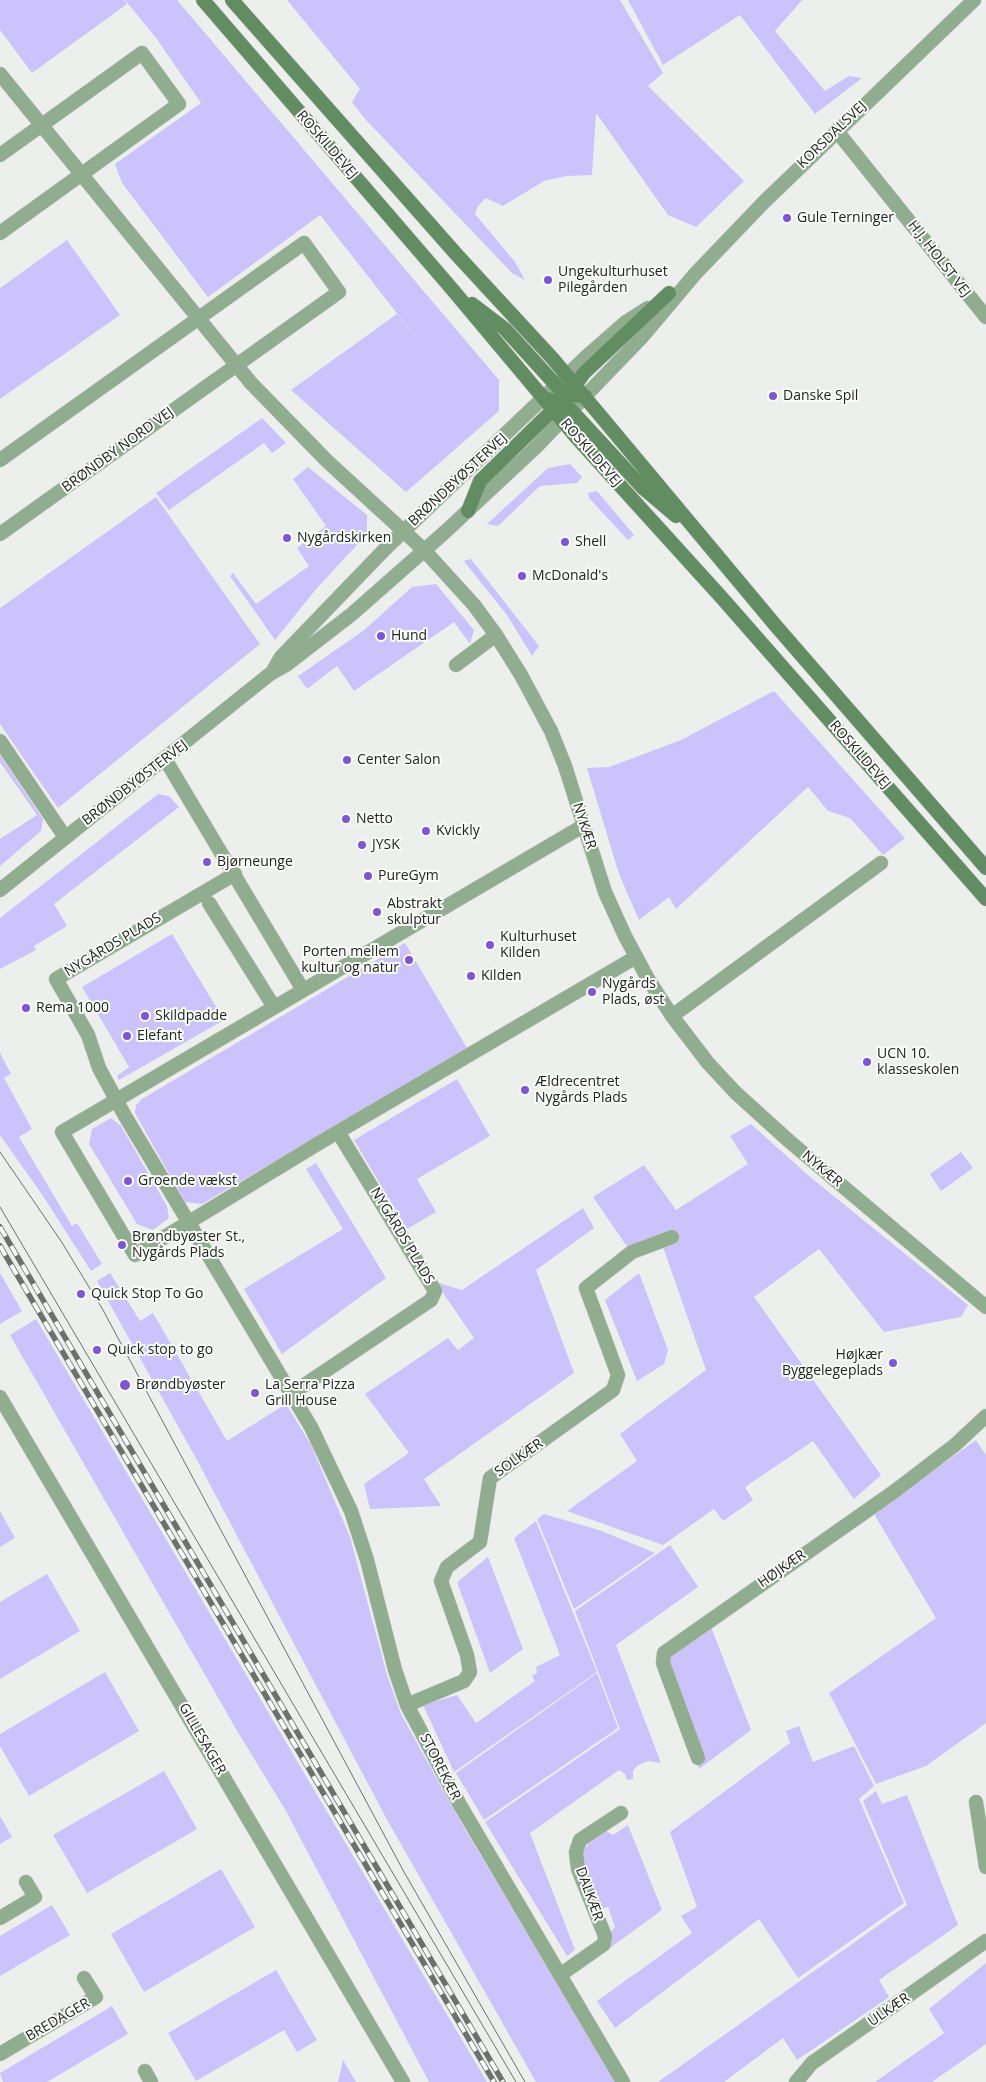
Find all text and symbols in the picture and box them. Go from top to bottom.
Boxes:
street label: KORSDALSVEJ [794,98,870,172]
street label: ROSKILDEVEJ [293,107,361,183]
place label: Gule Terninger [797,210,894,226]
marker: Gule Terninger [781,212,793,224]
street label: H.J. HOLST VEJ [904,217,974,301]
place label: Ungekulturhuset Pilegården [558,264,668,296]
marker: Ungekulturhuset Pilegården [542,274,554,286]
place label: Danske Spil [783,388,858,404]
marker: Danske Spil [767,390,779,402]
street label: BRØNDBY NORD VEJ [59,404,177,496]
street label: ROSKILDEVEJ [557,415,625,491]
street label: BRØNDBYØSTERVEJ [405,430,511,530]
place label: Nygårdskirken [297,530,391,546]
marker: Nygårdskirken [281,532,293,544]
place label: Shell [575,534,606,550]
marker: Shell [559,536,571,548]
place label: McDonald's [532,568,608,584]
marker: McDonald's [516,570,528,582]
place label: Hund [391,628,427,644]
marker: Hund [375,630,387,642]
street label: ROSKILDEVEJ [826,717,894,793]
street label: BRØNDBYØSTERVEJ [79,737,191,829]
place label: Center Salon [357,752,440,768]
marker: Center Salon [341,754,353,766]
street label: NYKÆR [569,801,599,851]
place label: Netto [356,811,393,827]
marker: Netto [340,813,352,825]
place label: Kvickly [436,823,480,839]
marker: Kvickly [420,825,432,837]
place label: JYSK [372,837,400,853]
marker: JYSK [356,839,368,851]
place label: Bjørneunge [217,854,293,870]
marker: Bjørneunge [201,856,213,868]
place label: PureGym [378,868,439,884]
marker: PureGym [362,870,374,882]
place label: Abstrakt skulptur [387,896,442,929]
marker: Abstrakt skulptur [371,906,383,918]
street label: NYGÅRDS PLADS [62,909,164,981]
place label: Kulturhuset Kilden [500,929,577,962]
marker: Kulturhuset Kilden [484,939,496,951]
place label: Porten mellem kultur og natur [301,944,399,976]
marker: Porten mellem kultur og natur [403,954,415,966]
place label: Kilden [481,968,522,984]
marker: Kilden [465,970,477,982]
place label: Nygårds Plads, øst [602,976,664,1009]
marker: Nygårds Plads, øst [586,986,598,998]
place label: Rema 1000 [36,1000,109,1016]
marker: Rema 1000 [20,1002,32,1014]
place label: Skildpadde [155,1008,227,1024]
marker: Skildpadde [139,1010,151,1022]
place label: Elefant [137,1028,182,1044]
marker: Elefant [121,1030,133,1042]
place label: UCN 10. klasseskolen [877,1046,959,1078]
marker: UCN 10. klasseskolen [861,1056,873,1068]
place label: Ældrecentret Nygårds Plads [535,1074,628,1106]
marker: Ældrecentret Nygårds Plads [519,1084,531,1096]
street label: NYKÆR [798,1147,846,1191]
place label: Groende vækst [138,1173,237,1189]
marker: Groende vækst [122,1175,134,1187]
street label: NYGÅRDS PLADS [366,1185,438,1287]
place label: Brøndbyøster St., Nygårds Plads [132,1229,245,1262]
marker: Brøndbyøster St., Nygårds Plads [116,1239,128,1251]
place label: Quick Stop To Go [91,1286,203,1302]
marker: Quick Stop To Go [75,1288,87,1300]
place label: Quick stop to go [107,1342,213,1358]
marker: Quick stop to go [91,1344,103,1356]
place label: Højkær Byggelegeplads [782,1347,883,1380]
marker: Højkær Byggelegeplads [887,1357,899,1369]
place label: Brøndbyøster [136,1377,226,1393]
place label: La Serra Pizza Grill House [265,1377,355,1410]
marker: Brøndbyøster [118,1378,132,1392]
marker: La Serra Pizza Grill House [249,1387,261,1399]
street label: SOLKÆR [492,1435,546,1481]
street label: HØJKÆR [755,1547,809,1591]
street label: GILLESAGER [175,1700,229,1778]
street label: STOREKÆR [416,1731,464,1803]
street label: DALKÆR [572,1865,606,1923]
street label: ULKÆR [865,1990,913,2030]
street label: BREDAGER [23,1995,93,2045]

